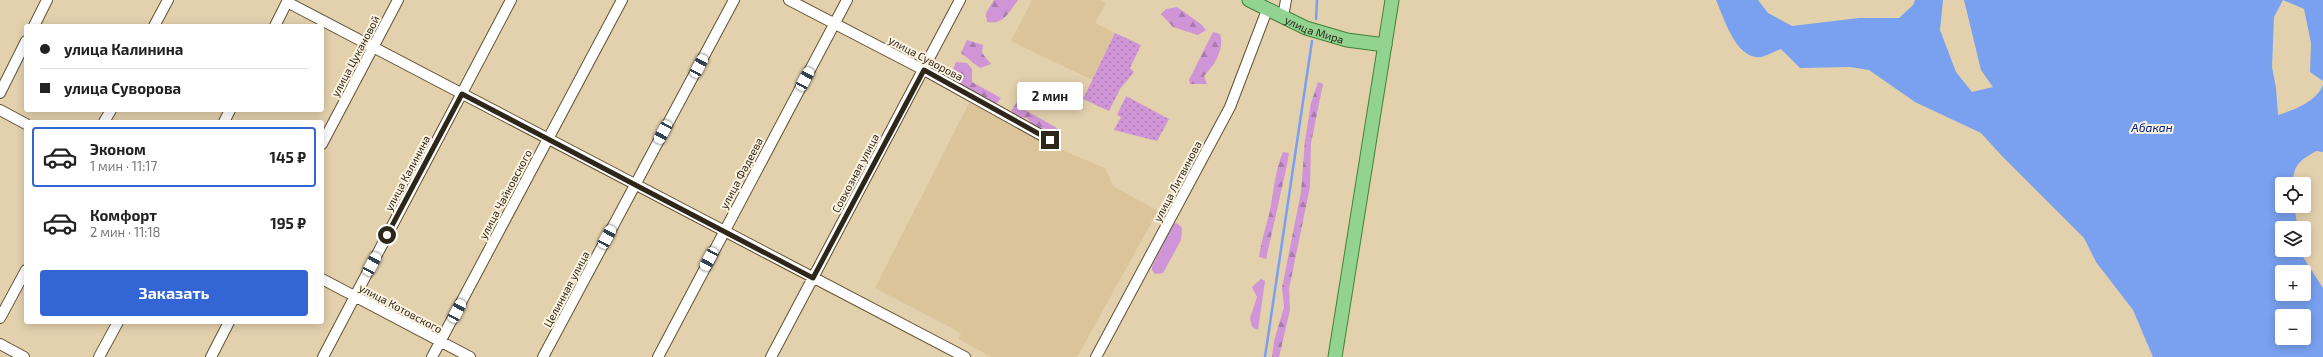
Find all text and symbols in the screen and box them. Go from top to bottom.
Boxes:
street label: улица Мира [1283,12,1346,45]
street label: улица Цукановой [328,13,383,99]
street label: улица Суворова [886,33,965,84]
text: улица Калинина [64,40,183,58]
car [688,53,710,79]
car [794,66,816,92]
text: улица Суворова [64,79,181,97]
callout: 2 мин [1017,82,1083,110]
text: 2 мин [1032,88,1068,104]
car [652,119,674,145]
water label: Абакан [2130,120,2173,134]
street label: Совхозная улица [829,131,882,215]
route end [1041,131,1059,149]
street label: улица Калинина [382,133,433,214]
street label: улица Фадеева [717,135,766,211]
street label: улица Литвинова [1150,138,1205,224]
icon: car [42,139,78,175]
text: Эконом [90,140,146,158]
street label: улица Чайковского [476,147,535,241]
text: 145 ₽ [270,148,306,166]
text: 1 мин · 11:17 [90,158,157,174]
map controls [2275,177,2311,345]
button: locate [2275,177,2311,213]
icon: car [42,205,78,241]
text: Комфорт [90,206,157,224]
text: 195 ₽ [270,214,306,232]
button: layers [2275,221,2311,257]
text: 2 мин · 11:18 [90,224,160,240]
car [596,224,618,250]
route start [378,226,396,244]
car [698,246,720,272]
street label: Целинная улица [540,249,592,330]
car [361,251,383,277]
button: + [2275,265,2311,301]
button: Заказать [40,270,308,316]
street label: улица Котовского [357,281,445,336]
car [446,298,468,324]
button: − [2275,309,2311,345]

